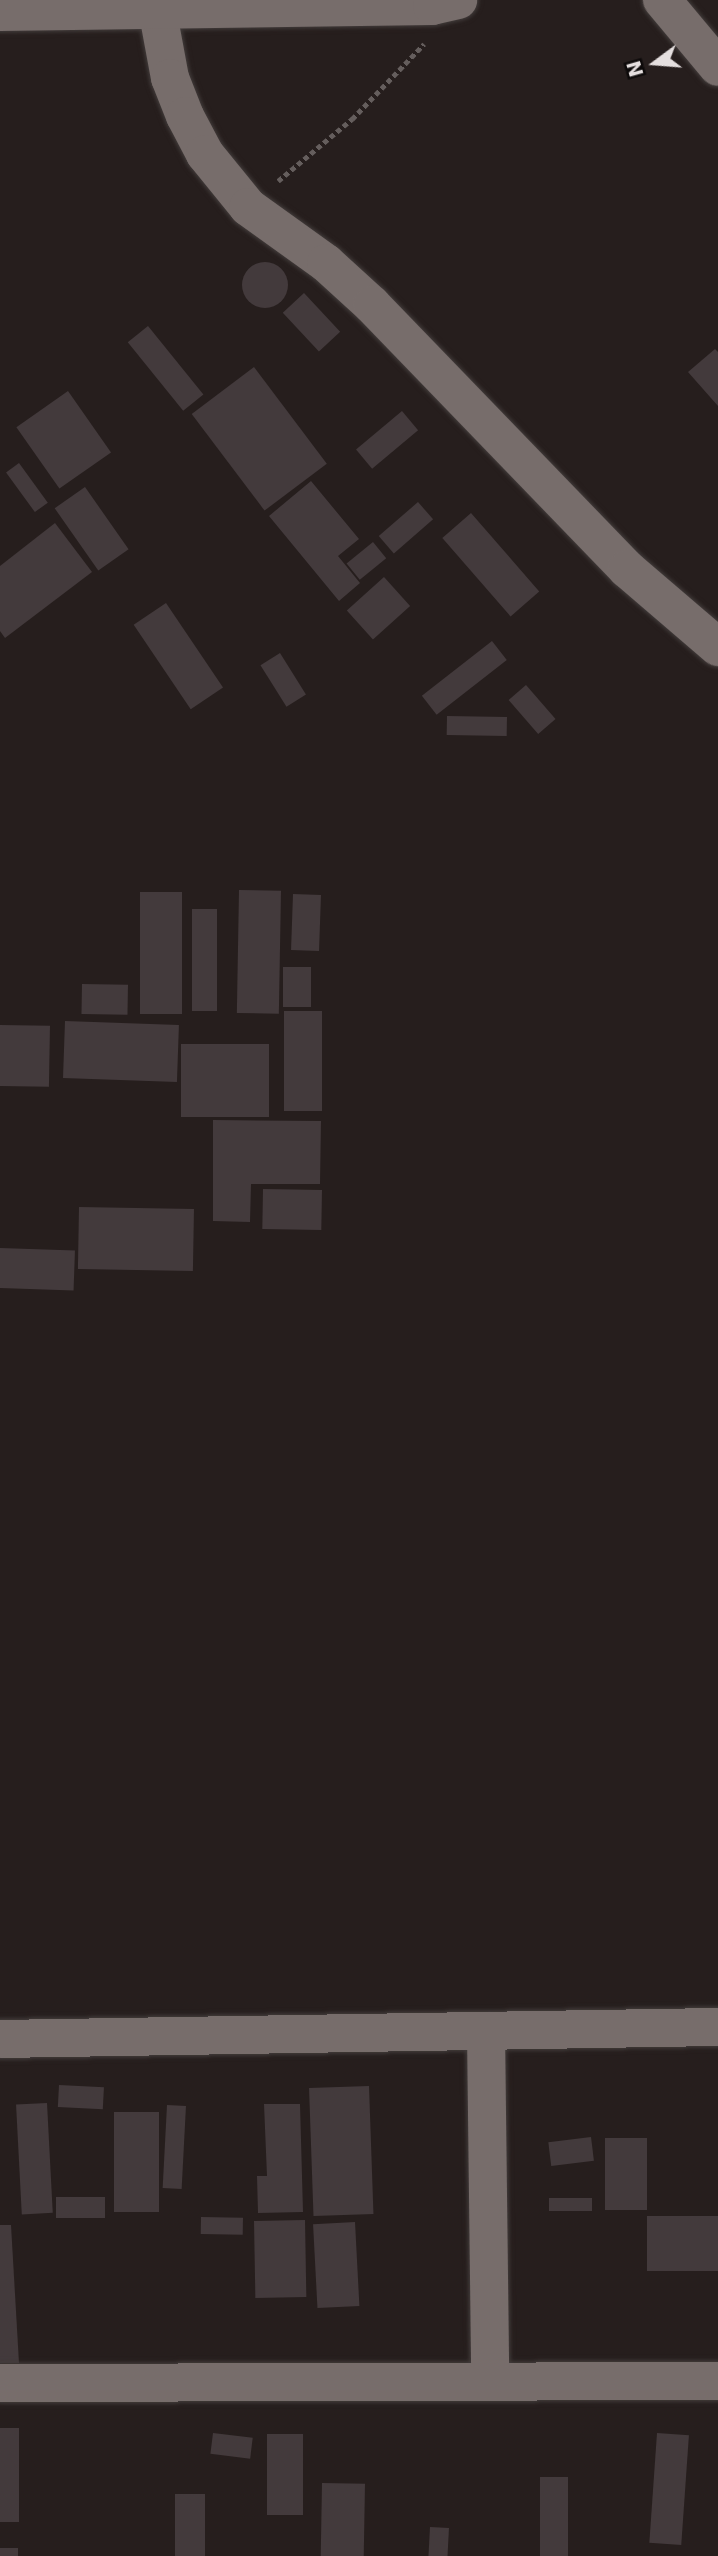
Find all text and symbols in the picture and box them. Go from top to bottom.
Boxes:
north arrow [620,28,690,98]
text: N [622,58,648,79]

